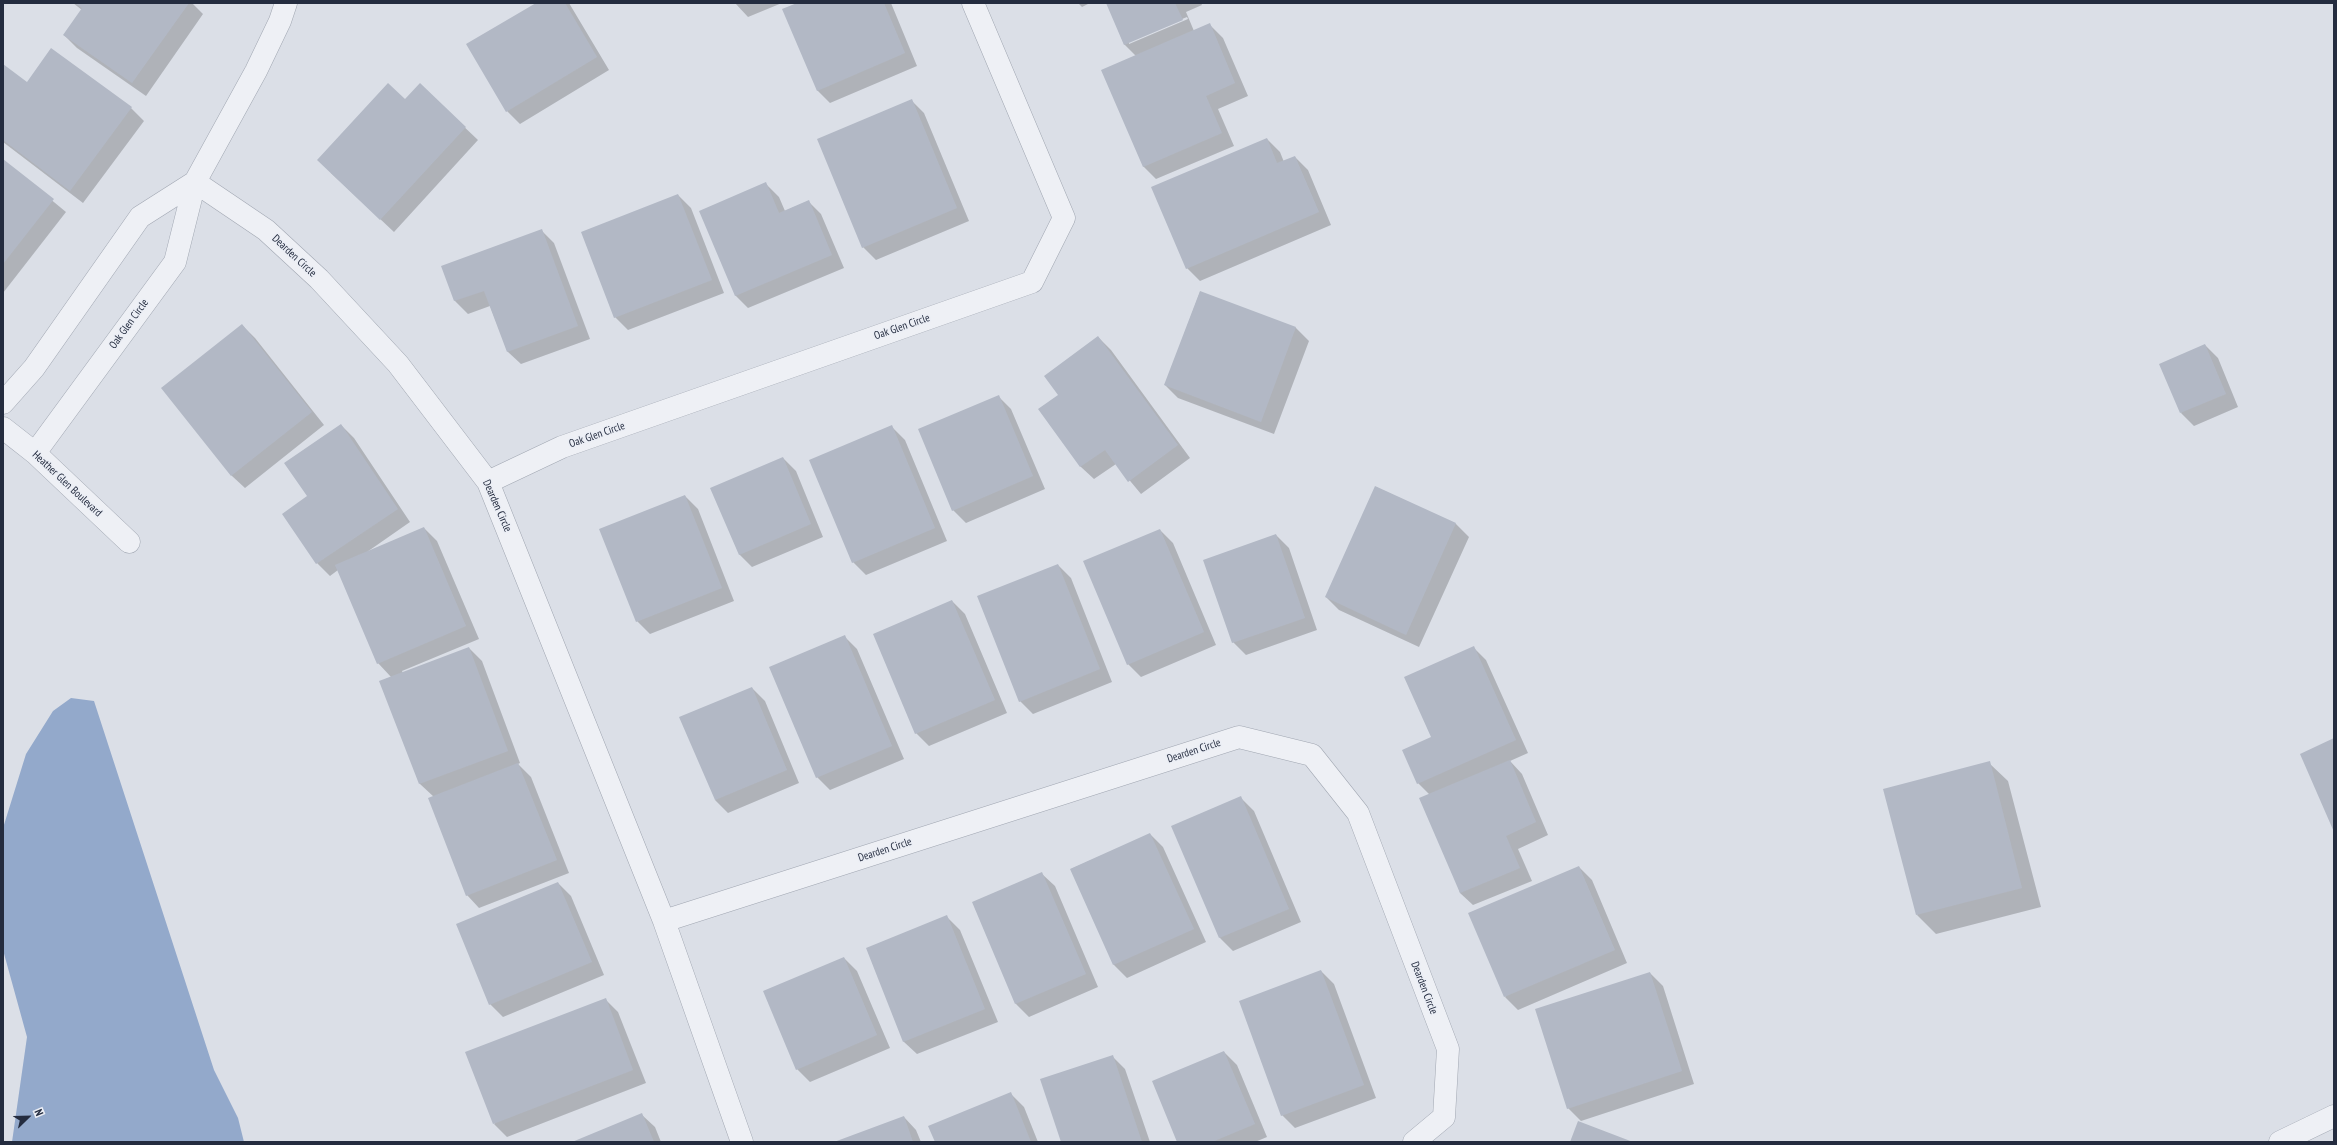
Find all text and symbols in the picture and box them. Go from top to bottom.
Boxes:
street label: Dearden Circle [269,232,319,280]
street label: Oak Glen Circle [107,297,151,351]
street label: Oak Glen Circle [872,311,932,343]
street label: Oak Glen Circle [567,419,627,451]
street label: Heather Glen Boulevard [29,448,105,520]
street label: Dearden Circle [480,478,514,534]
street label: Dearden Circle [1165,736,1223,766]
street label: Dearden Circle [856,835,914,865]
street label: Dearden Circle [1408,960,1440,1016]
north arrow [8,1097,48,1137]
text: N [31,1107,47,1118]

